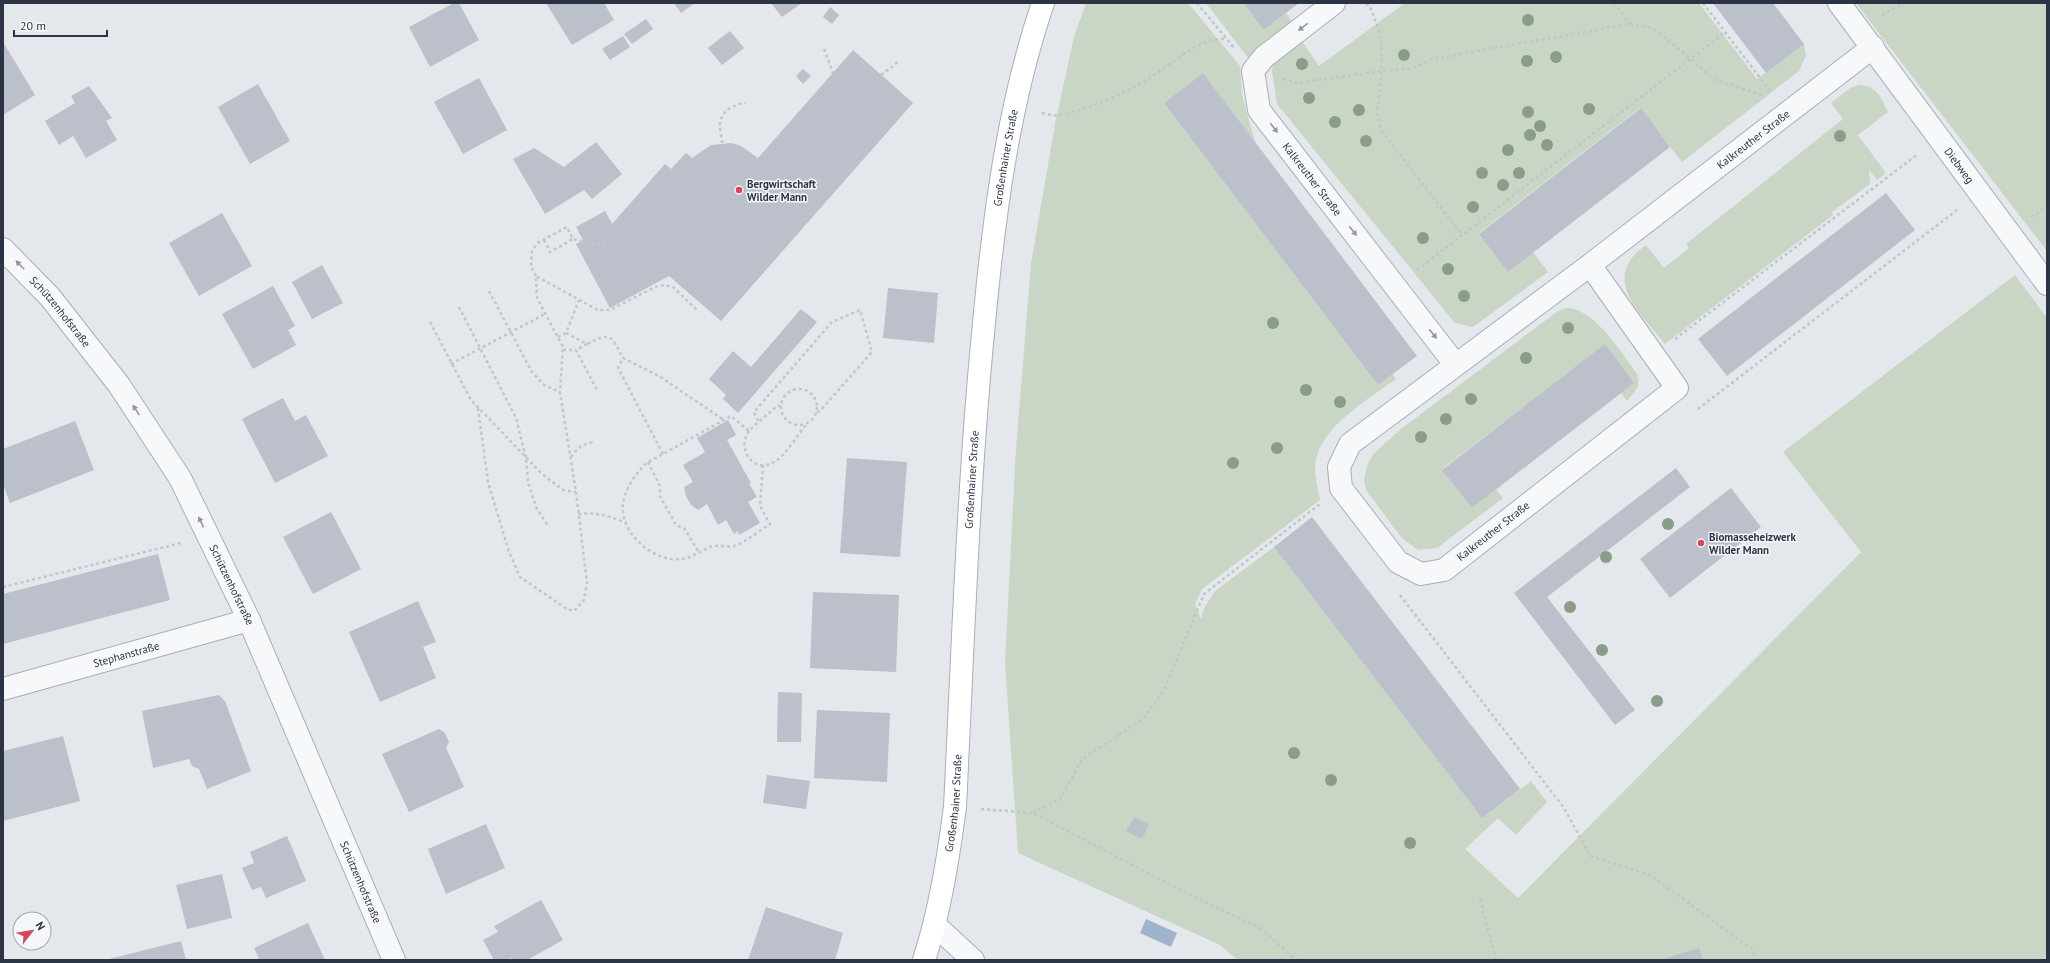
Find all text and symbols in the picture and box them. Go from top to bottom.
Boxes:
scale bar [14,12,107,38]
text: 20 m [20,18,46,33]
one-way arrow [1298,23,1309,31]
street label: Kalkreuther Straße [1714,106,1793,172]
street label: Großenhainer Straße [990,108,1021,207]
one-way arrow [1269,123,1278,134]
street label: Kalkreuther Straße [1280,140,1345,219]
street label: Diebweg [1941,145,1977,186]
place label: Bergwirtschaft Wilder Mann [747,177,816,204]
marker: Bergwirtschaft Wilder Mann [734,185,744,195]
one-way arrow [1349,226,1357,237]
one-way arrow [15,260,24,271]
street label: Schützenhofstraße [27,273,94,350]
one-way arrow [1428,328,1437,339]
one-way arrow [132,405,140,415]
street label: Großenhainer Straße [961,430,982,529]
street label: Kalkreuther Straße [1454,498,1532,564]
one-way arrow [198,517,204,528]
place label: Biomasseheizwerk Wilder Mann [1709,530,1796,557]
marker: Biomasseheizwerk Wilder Mann [1696,538,1706,548]
street label: Schützenhofstraße [206,542,258,628]
street label: Stephanstraße [92,638,161,670]
street label: Großenhainer Straße [942,754,965,853]
street label: Schützenhofstraße [337,839,385,926]
north arrow [12,911,52,951]
text: N [33,919,48,933]

